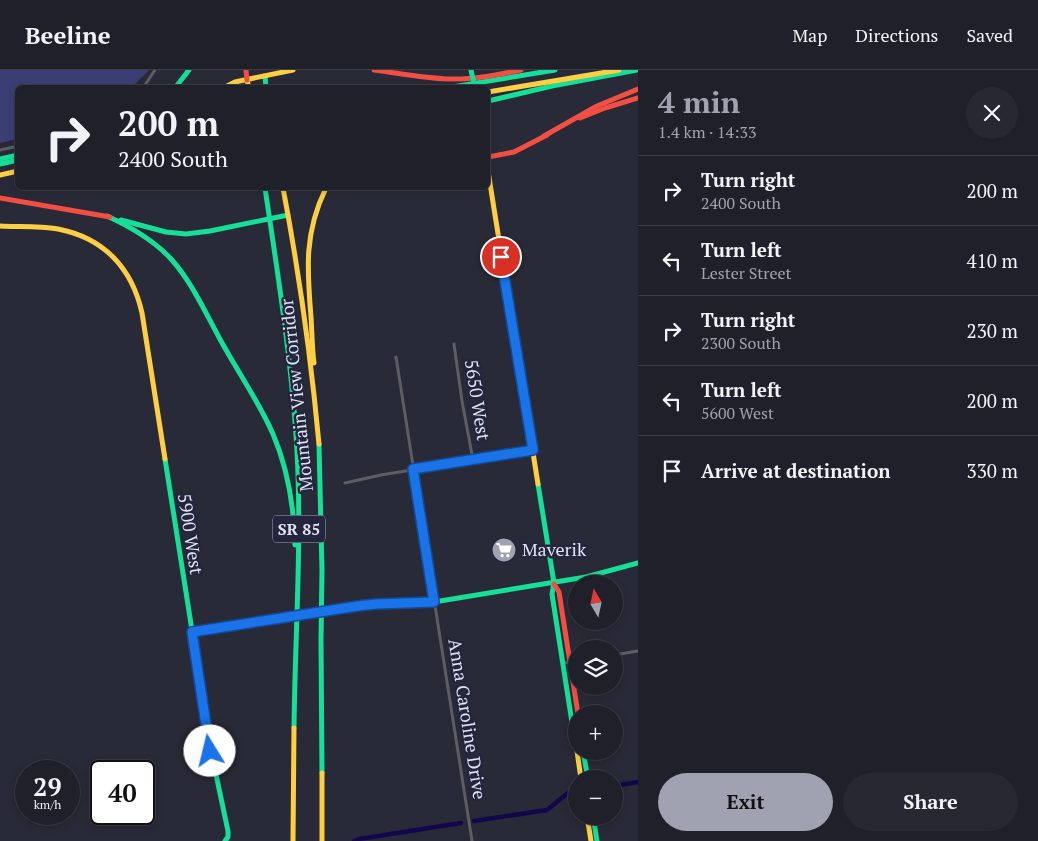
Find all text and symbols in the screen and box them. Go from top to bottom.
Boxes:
text: Beeline [25,19,111,51]
text: Map [792,23,827,47]
text: Directions [855,23,938,47]
text: Saved [966,23,1013,47]
text: 4 min [658,82,740,122]
button: close [966,87,1018,139]
text: 200 m [118,100,219,146]
icon: right [35,105,100,170]
text: 1.4 km · 14:33 [658,121,756,143]
text: 2400 South [118,144,228,173]
text: Turn right [701,167,795,192]
icon: right [658,177,686,205]
text: 200 m [967,178,1018,203]
text: 2400 South [701,192,781,214]
pin [480,236,522,278]
text: Turn left [701,237,782,262]
icon: arrive [487,243,515,271]
icon: left [658,247,686,275]
text: 410 m [967,248,1018,273]
text: Lester Street [701,262,791,284]
street label: Mountain View Corridor [274,297,318,493]
text: Turn right [701,307,795,332]
icon: right [658,317,686,345]
text: 230 m [967,318,1018,343]
text: 2300 South [701,332,781,354]
street label: 5650 West [460,358,496,442]
text: Turn left [701,377,782,402]
icon: left [658,387,686,415]
text: 200 m [967,388,1018,413]
text: 5600 West [701,402,774,424]
icon: arrive [658,457,686,485]
text: Arrive at destination [701,458,890,483]
text: 330 m [967,458,1018,483]
street label: 5900 West [173,492,209,576]
road number: SR 85 [273,516,325,542]
supermarket icon: Maverik [491,537,517,563]
place label: Maverik [522,537,587,561]
north arrow [568,575,622,630]
map controls [568,575,623,825]
street label: Anna Caroline Drive [443,637,493,801]
button: layers [568,640,623,695]
button: + [568,705,623,760]
position arrow [183,724,235,776]
speed limit sign: 40 [90,760,155,825]
text: 29 [33,770,62,803]
button: − [568,770,623,825]
button: Exit [658,773,833,831]
button: Share [843,773,1018,831]
text: km/h [34,797,61,812]

